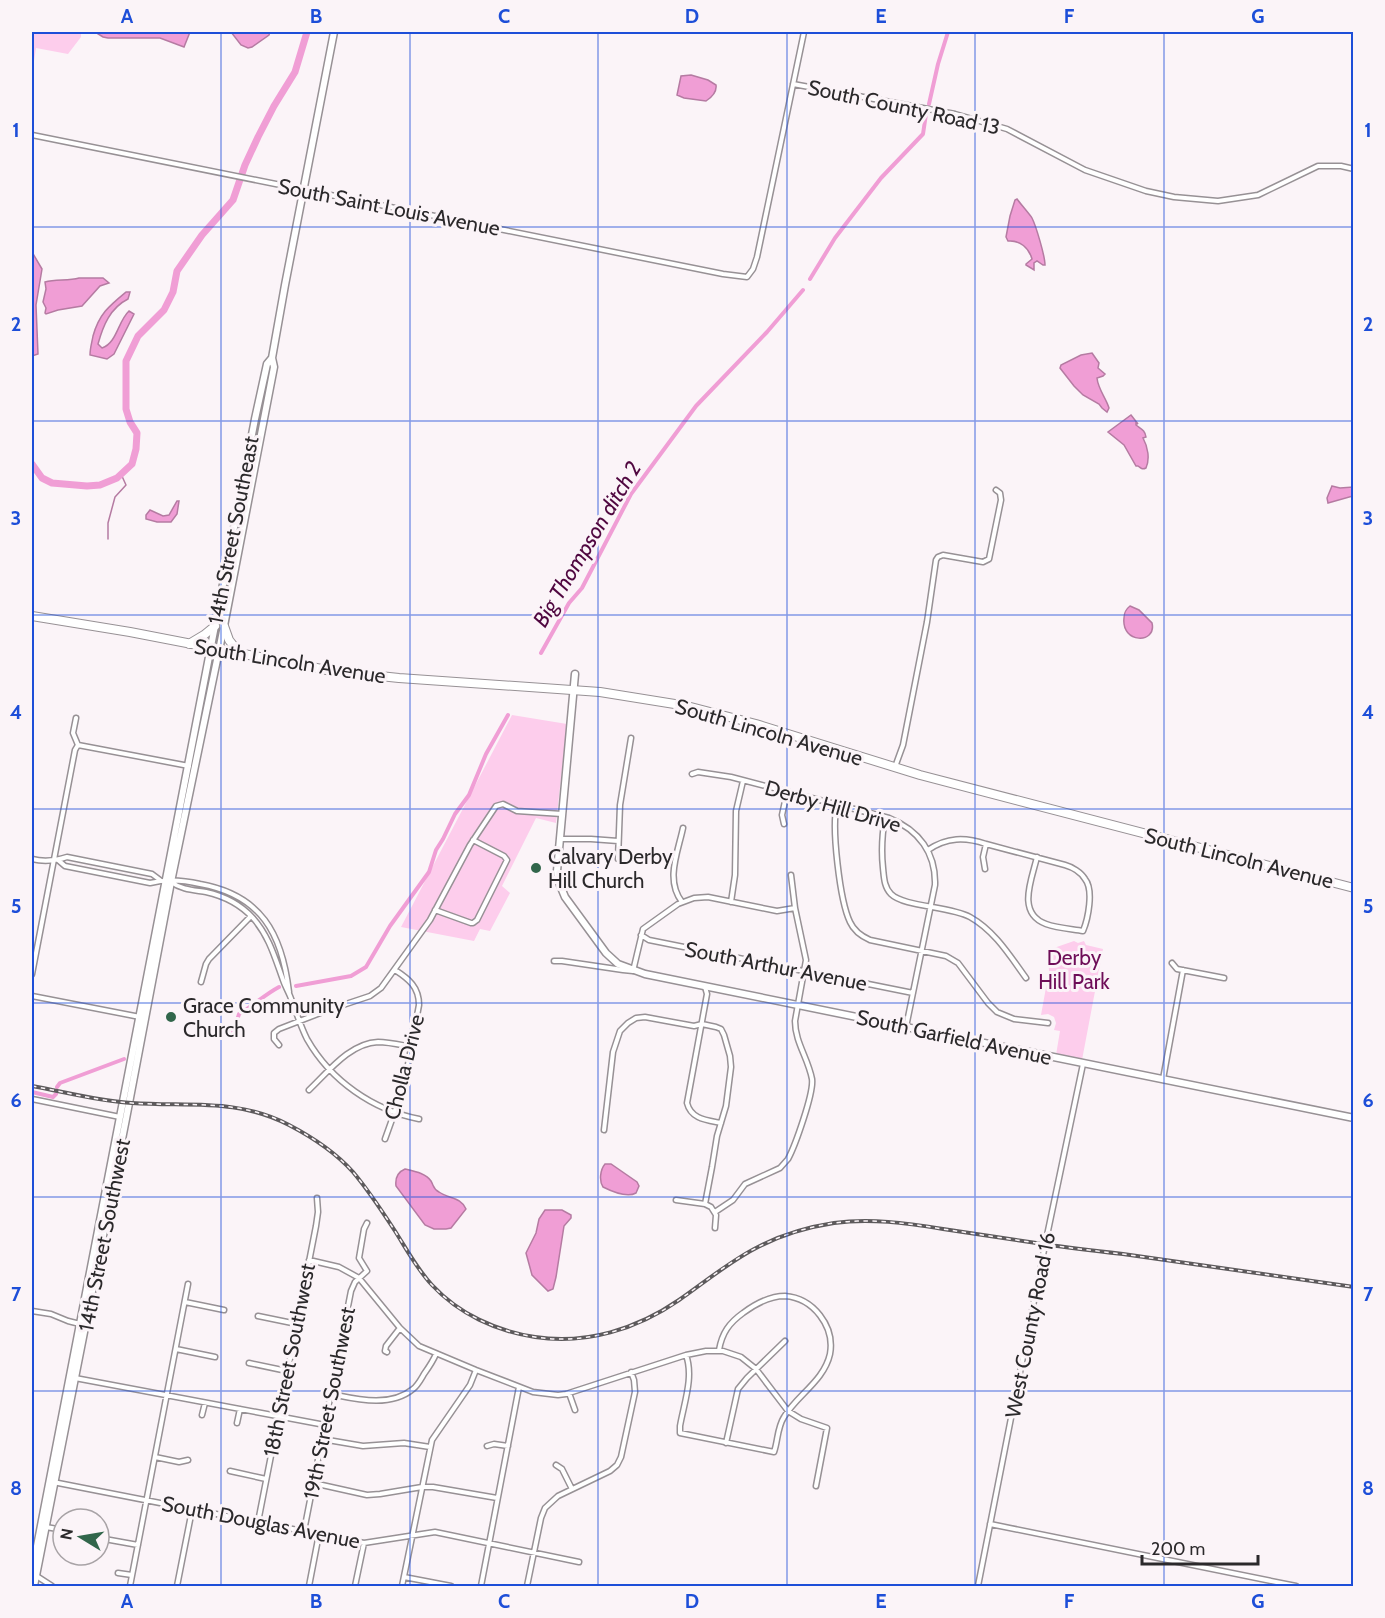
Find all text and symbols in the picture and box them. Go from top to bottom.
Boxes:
text: A [121,4,134,28]
text: B [310,4,322,28]
text: C [498,4,510,28]
text: D [685,4,699,28]
text: E [875,4,887,28]
text: F [1064,4,1075,28]
text: G [1251,4,1265,28]
street label: South County Road 13 [806,74,1002,140]
text: 1 [12,118,20,142]
text: 1 [1364,118,1372,142]
street label: South Saint Louis Avenue [276,173,502,241]
text: 2 [11,312,21,336]
text: 2 [1363,312,1373,336]
street label: 14th Street Southeast [203,434,263,626]
water label: Big Thompson ditch 2 [527,456,647,632]
text: 3 [11,506,21,530]
text: 3 [1363,506,1373,530]
street label: South Lincoln Avenue [192,634,388,689]
street label: South Lincoln Avenue [672,693,866,771]
text: 4 [10,700,22,724]
text: 4 [1362,700,1374,724]
street label: Derby Hill Drive [762,775,904,837]
street label: South Lincoln Avenue [1142,822,1336,894]
place label: Calvary Derby Hill Church [548,844,673,893]
marker: Calvary Derby Hill Church [529,861,543,875]
text: 5 [11,894,21,918]
text: 5 [1363,894,1373,918]
street label: South Arthur Avenue [683,936,869,996]
park label: Derby Hill Park [1038,945,1110,994]
place label: Grace Community Church [183,993,345,1042]
street label: South Garfield Avenue [854,1004,1054,1070]
marker: Grace Community Church [164,1010,178,1024]
street label: Cholla Drive [379,1011,429,1122]
text: 6 [10,1088,22,1112]
text: 6 [1362,1088,1374,1112]
street label: 14th Street Southwest [73,1137,135,1333]
street label: West County Road 16 [1000,1230,1060,1420]
street label: 18th Street Southwest [258,1261,320,1459]
text: 7 [11,1282,22,1306]
text: 7 [1363,1282,1374,1306]
street label: 19th Street Southwest [298,1305,360,1501]
text: 8 [10,1476,22,1500]
text: 8 [1362,1476,1374,1500]
street label: South Douglas Avenue [160,1491,362,1554]
north arrow [51,1507,111,1567]
text: N [56,1527,77,1542]
scale bar [1142,1528,1258,1566]
text: 200 m [1151,1538,1205,1560]
text: A [121,1589,134,1613]
text: B [310,1589,322,1613]
text: C [498,1589,510,1613]
text: D [685,1589,699,1613]
text: E [875,1589,887,1613]
text: F [1064,1589,1075,1613]
text: G [1251,1589,1265,1613]

